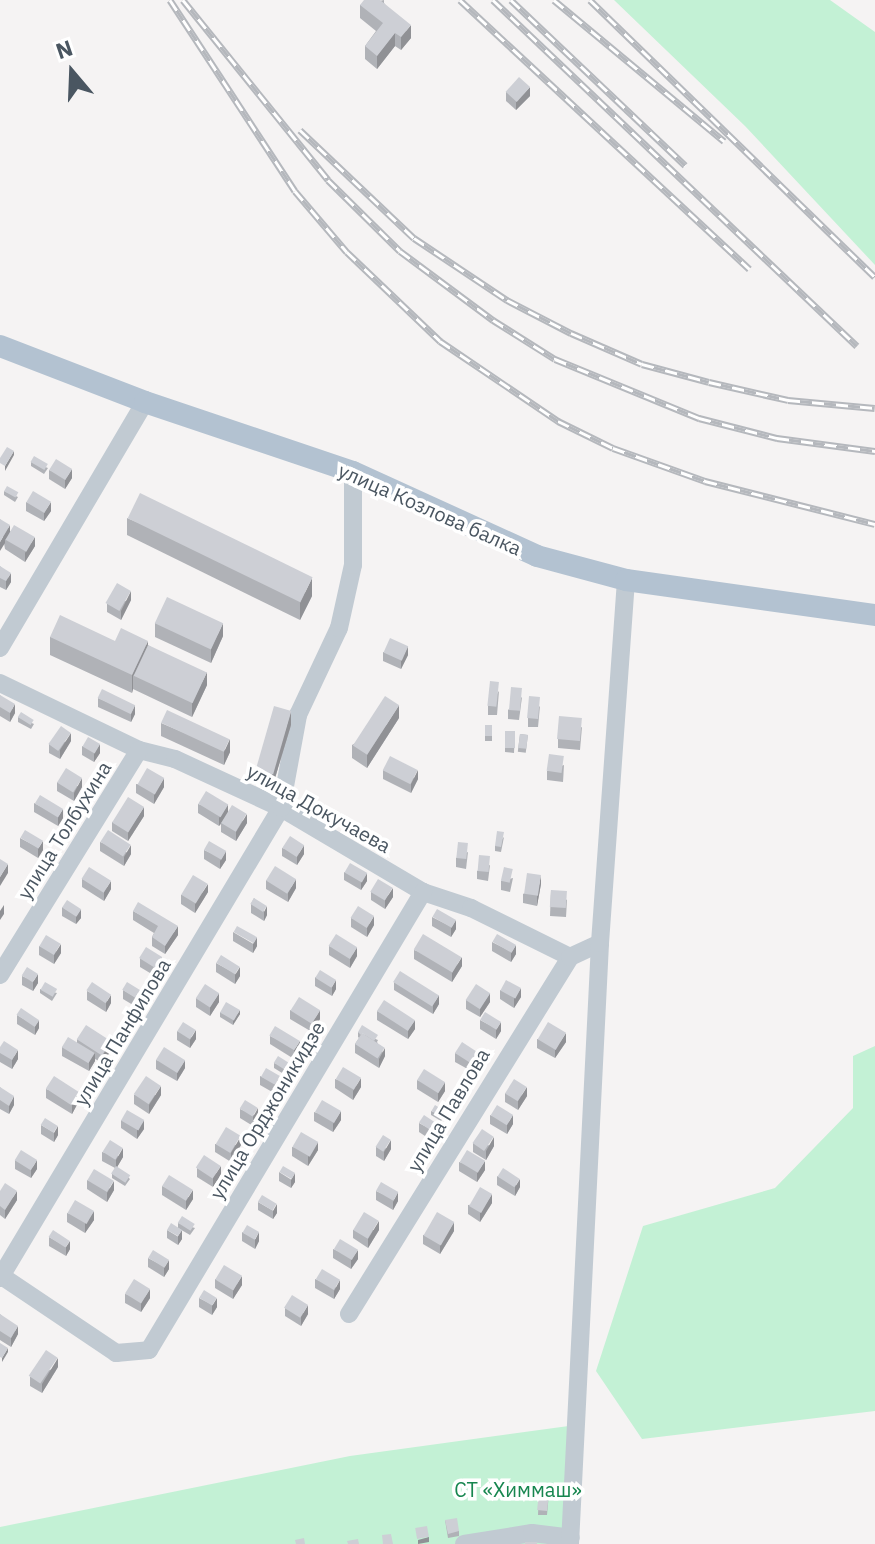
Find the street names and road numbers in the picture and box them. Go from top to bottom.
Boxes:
street label: улица Козлова балка [335,458,525,560]
street label: улица Толбухина [12,757,116,903]
street label: улица Докучаева [243,759,395,857]
street label: улица Панфилова [69,954,175,1110]
street label: улица Орджоникидзе [204,1017,330,1203]
street label: улица Павлова [402,1044,494,1176]

